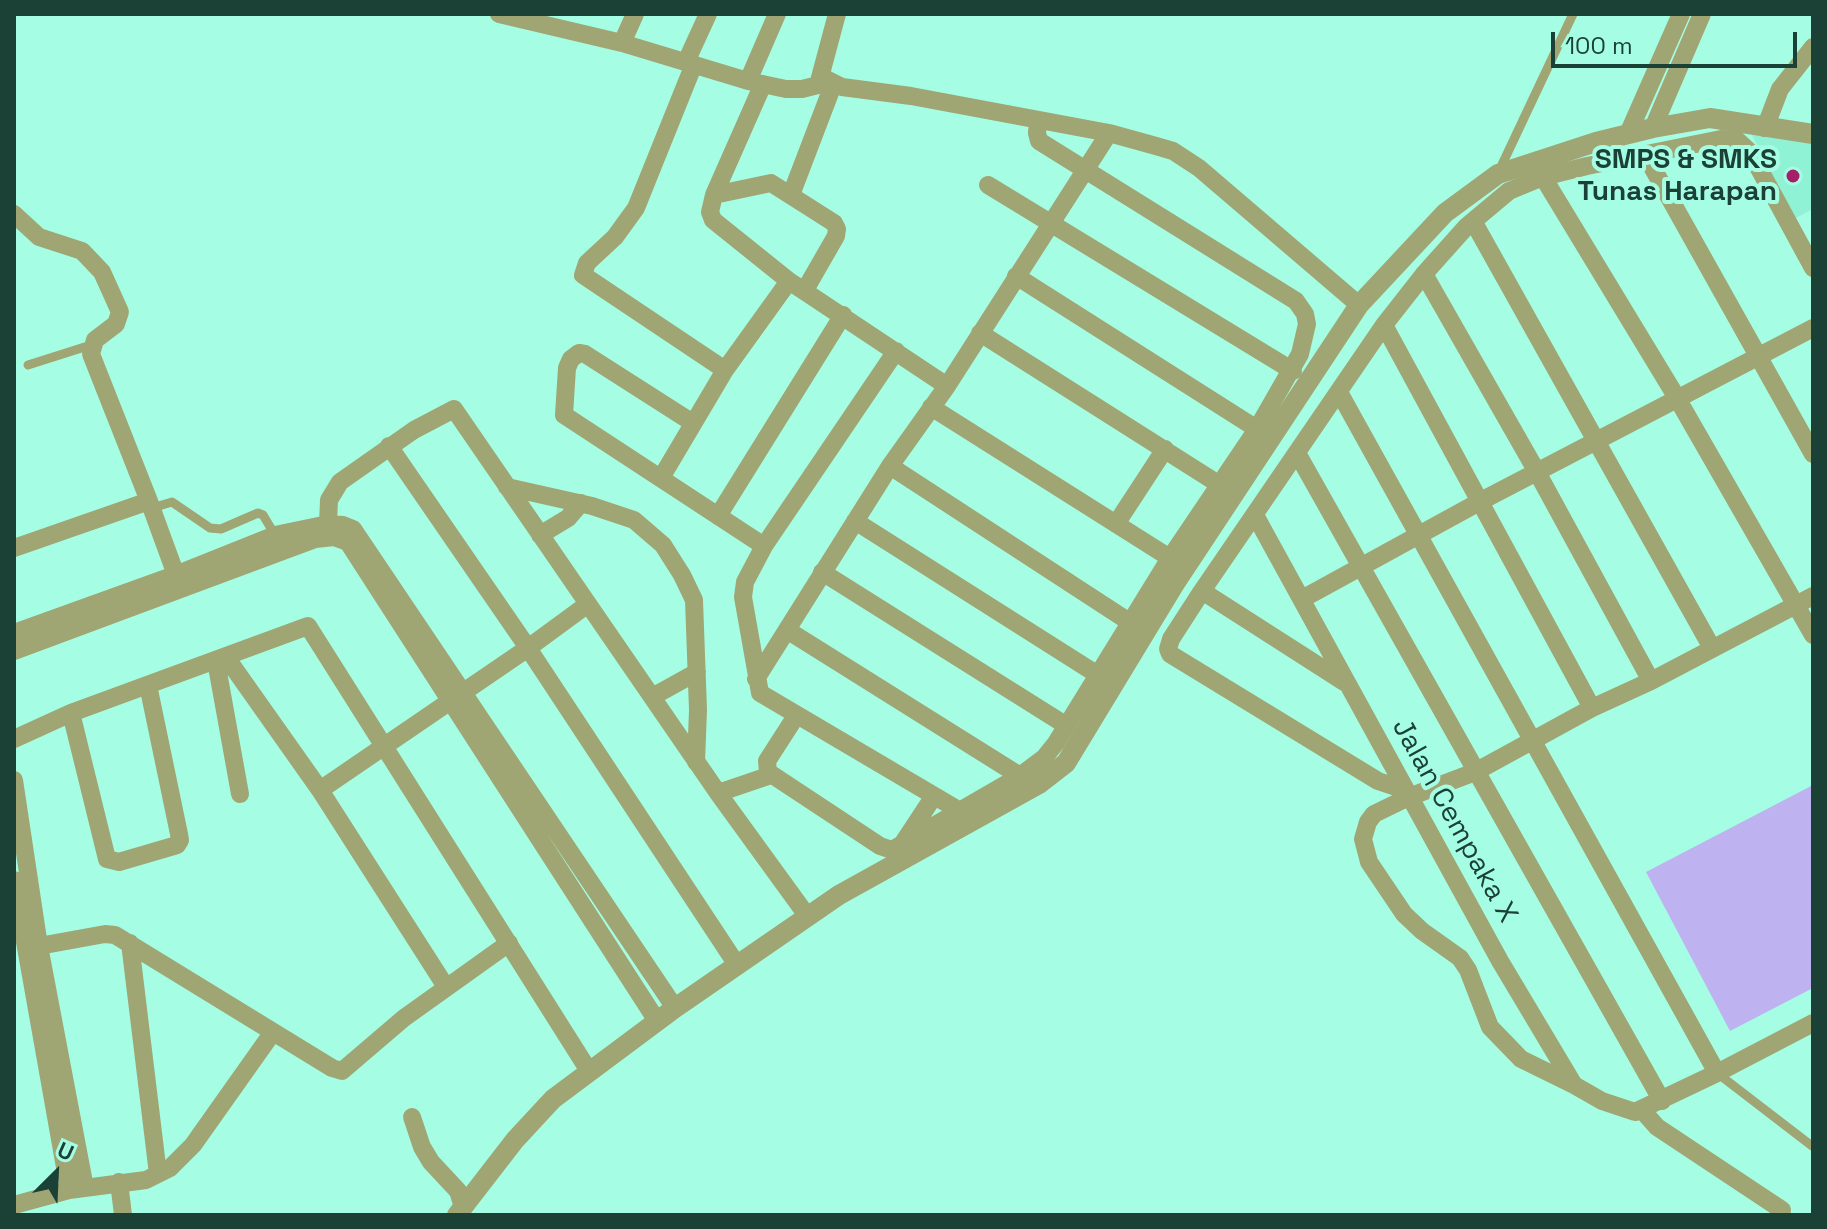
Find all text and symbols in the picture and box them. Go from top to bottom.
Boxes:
scale bar [1555,16,1801,66]
text: 100 m [1565,30,1633,61]
place label: SMPS & SMKS Tunas Harapan [1577,143,1777,209]
marker: SMPS & SMKS Tunas Harapan [1784,167,1802,185]
street label: Jalan Cempaka X [1384,713,1524,929]
north arrow [16,1133,96,1213]
text: U [53,1135,78,1167]

